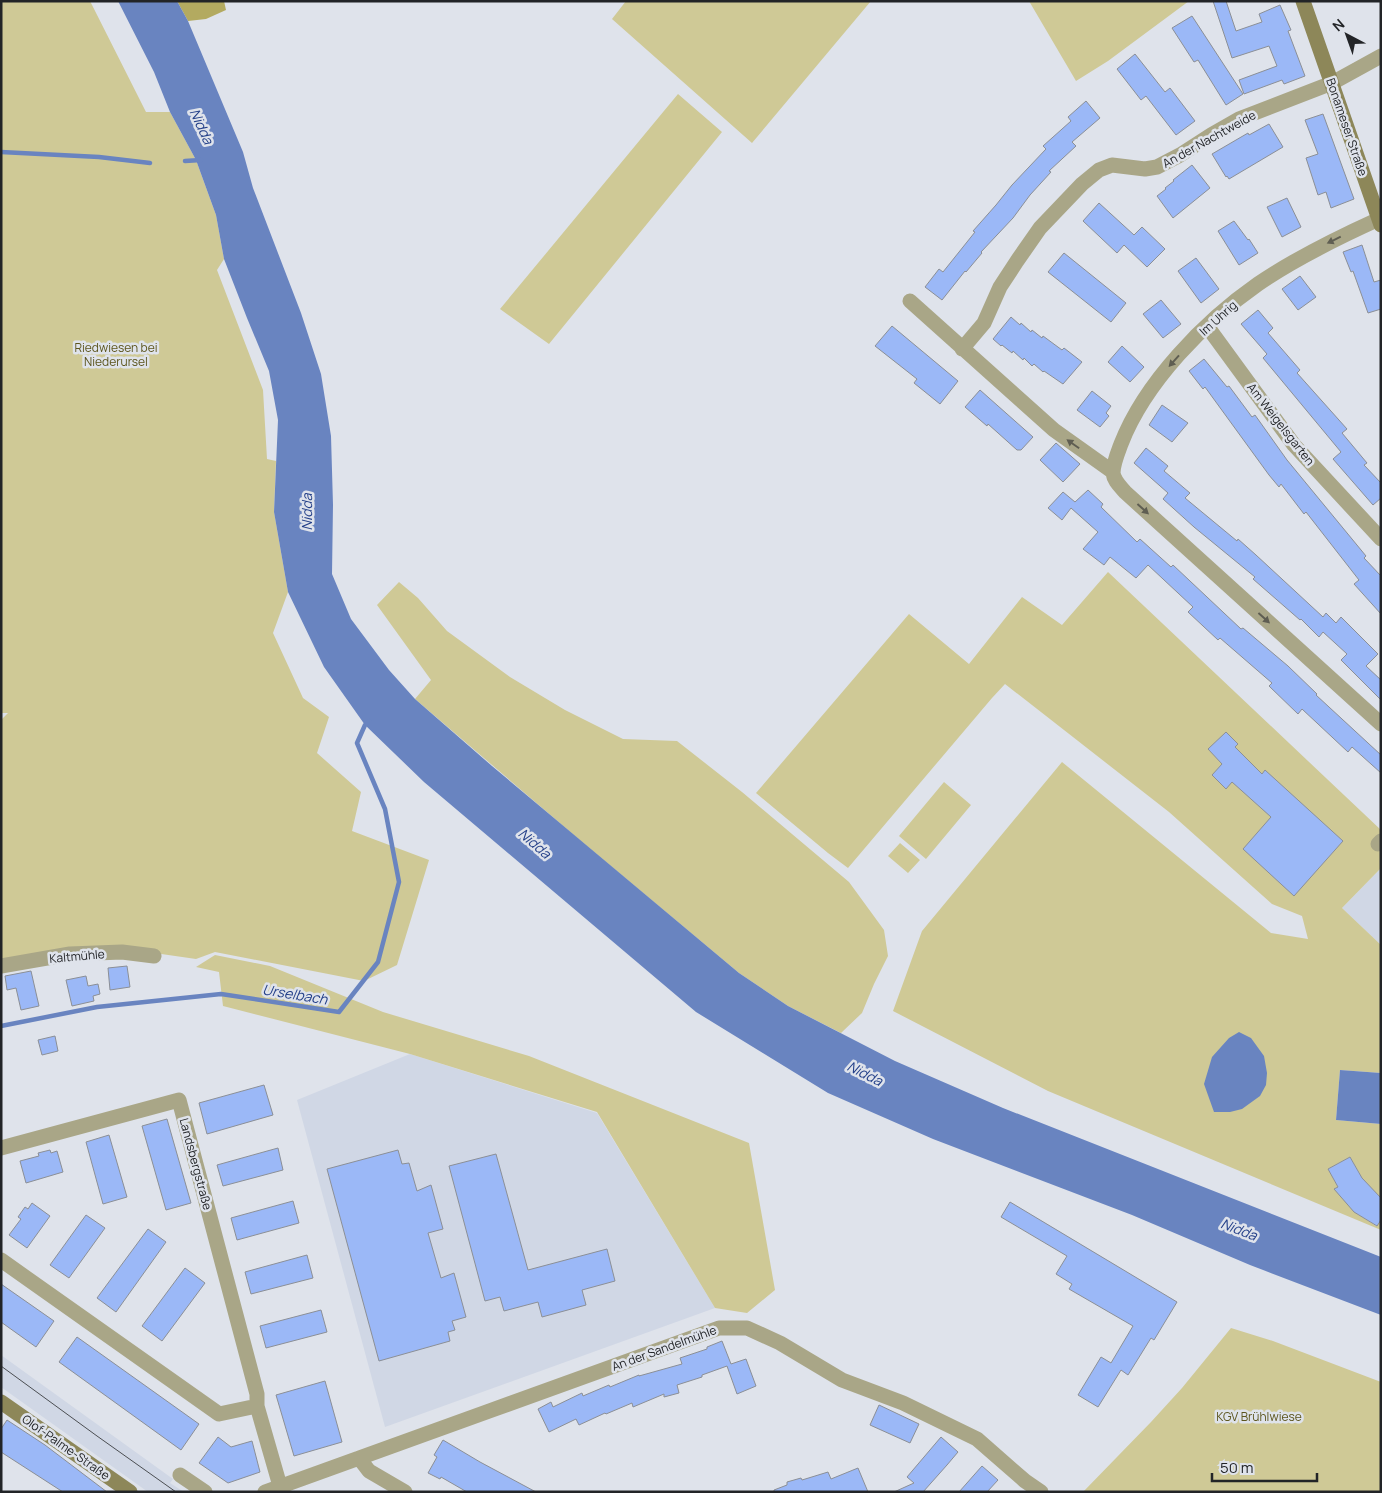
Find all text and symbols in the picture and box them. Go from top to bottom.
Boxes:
north arrow [1322,10,1372,60]
text: N [1328,14,1348,35]
street label: Bonameser Straße [1322,76,1372,178]
water label: Nidda [186,105,219,148]
street label: An der Nachtweide [1159,106,1259,172]
one-way arrow [1327,236,1342,244]
street label: Im Uhrig [1196,297,1240,339]
park label: Riedwiesen bei Niederursel [74,339,158,370]
one-way arrow [1168,355,1180,367]
street label: Am Weigelsgarten [1243,379,1319,469]
one-way arrow [1066,439,1080,449]
water label: Nidda [297,492,316,531]
one-way arrow [1137,503,1149,515]
one-way arrow [1257,612,1269,624]
water label: Nidda [515,824,556,863]
street label: Kaltmühle [49,945,105,967]
water label: Urselbach [261,979,330,1009]
water label: Nidda [844,1056,887,1090]
street label: Landsbergstraße [176,1116,216,1212]
water label: Nidda [1218,1213,1261,1245]
street label: An der Sandelmühle [609,1321,719,1375]
park label: KGV Brühlwiese [1216,1408,1302,1425]
street label: Olof-Palme-Straße [19,1410,113,1484]
scale bar [1212,1450,1317,1482]
text: 50 m [1220,1457,1254,1478]

